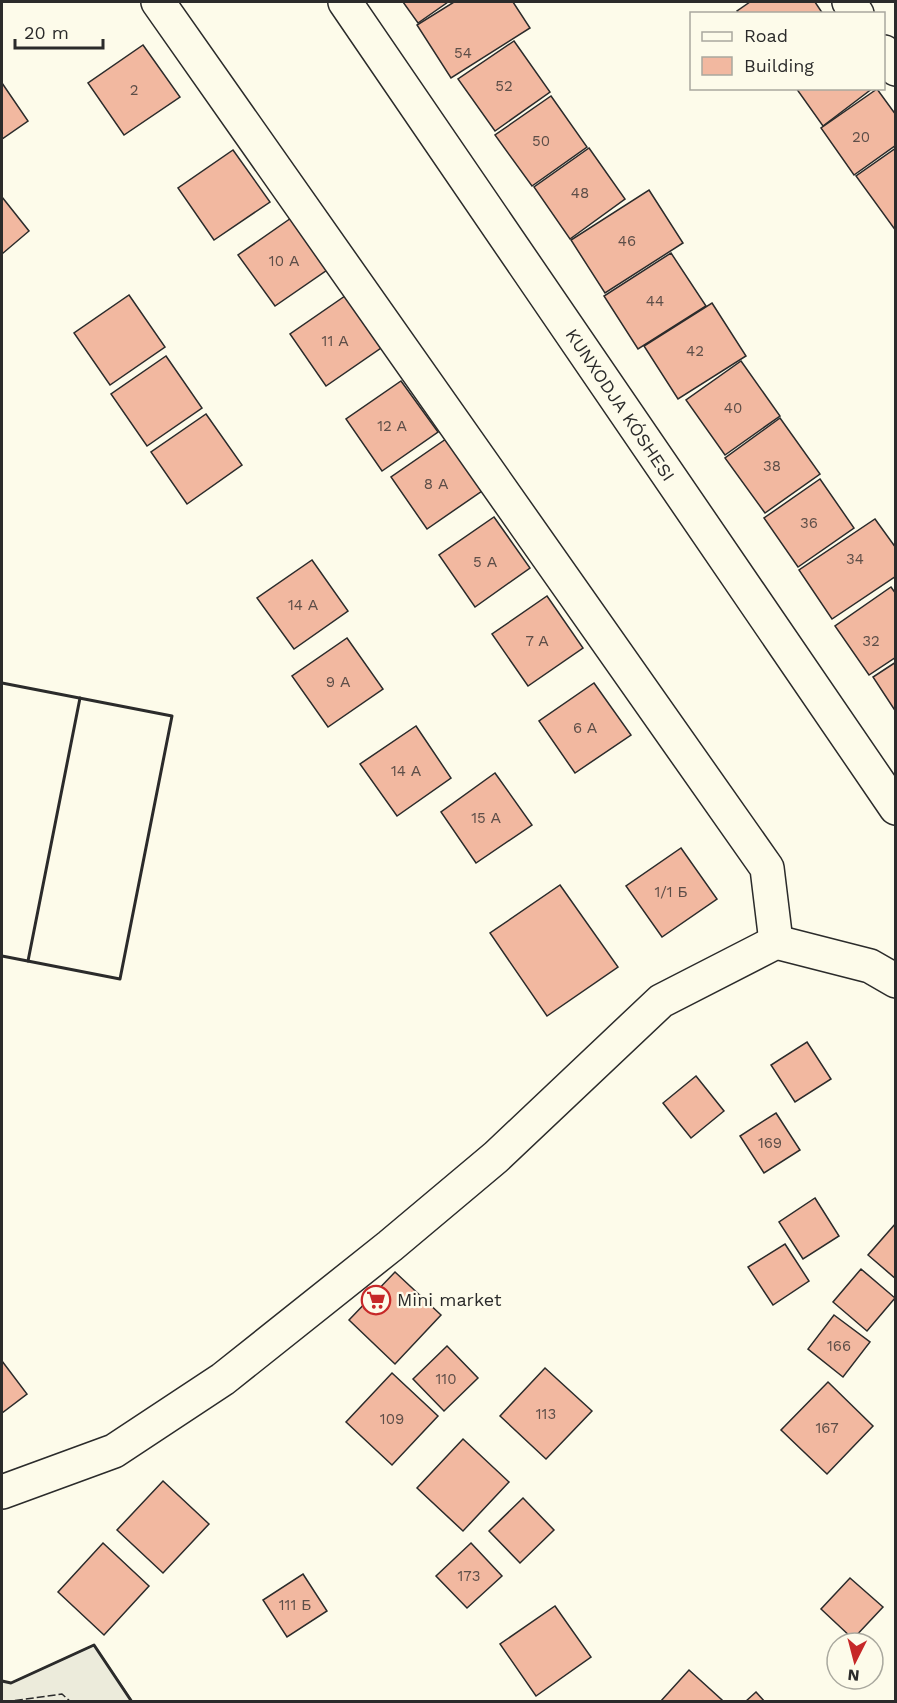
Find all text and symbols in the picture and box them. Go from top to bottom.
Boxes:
scale bar [15,12,104,50]
legend [690,12,885,90]
text: 20 m [24,22,69,43]
text: Road [744,25,788,46]
house number: 54 [454,44,472,62]
text: Building [744,55,814,76]
house number: 52 [495,77,513,95]
house number: 2 [130,81,138,99]
house number: 20 [852,128,870,146]
house number: 50 [532,132,550,150]
house number: 48 [571,184,589,202]
house number: 46 [618,232,636,250]
house number: 10 А [269,252,299,270]
house number: 44 [646,292,664,310]
street label: KUNXODJA KÓSHESI [562,324,679,485]
house number: 11 А [322,332,348,350]
house number: 42 [686,342,704,360]
house number: 40 [724,399,742,417]
house number: 12 А [377,417,407,435]
house number: 38 [763,457,781,475]
house number: 8 А [424,475,448,493]
house number: 36 [800,514,818,532]
house number: 34 [846,550,864,568]
house number: 5 А [473,553,497,571]
house number: 14 А [288,596,318,614]
house number: 7 А [525,632,549,650]
house number: 32 [862,632,880,650]
house number: 9 А [326,673,350,691]
house number: 6 А [573,719,597,737]
house number: 14 А [391,762,421,780]
house number: 15 А [471,809,501,827]
house number: 1/1 Б [654,883,688,901]
house number: 169 [758,1134,782,1152]
supermarket icon: Mini market [360,1284,392,1316]
place label: Mini market [397,1289,502,1310]
house number: 166 [827,1337,851,1355]
house number: 110 [435,1370,457,1388]
house number: 113 [536,1405,556,1423]
house number: 109 [380,1410,404,1428]
house number: 167 [815,1419,839,1437]
house number: 173 [457,1567,481,1585]
house number: 111 Б [279,1596,311,1614]
north arrow [825,1631,885,1691]
text: N [847,1665,860,1685]

